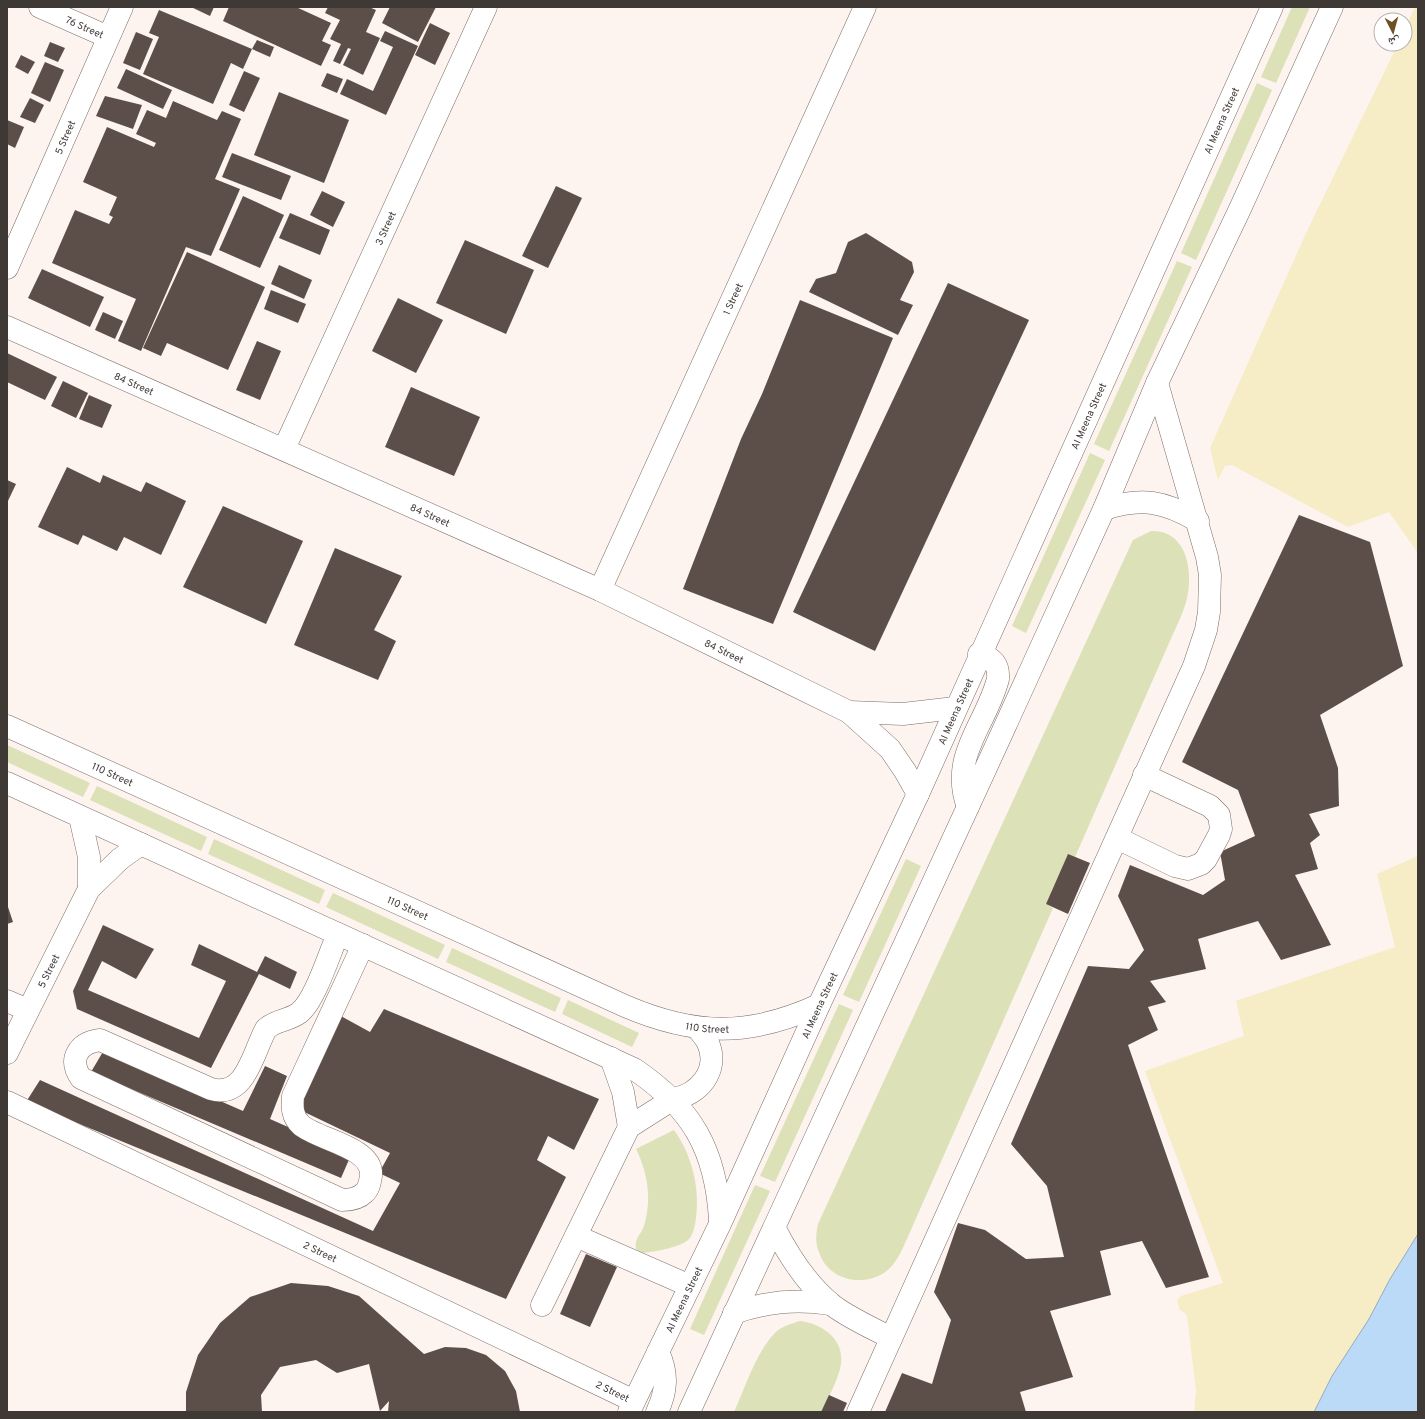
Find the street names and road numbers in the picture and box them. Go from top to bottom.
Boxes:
street label: 76 Street [63,14,106,42]
street label: Al Meena Street [1202,85,1243,156]
street label: 5 Street [53,118,79,157]
street label: 3 Street [373,209,400,248]
street label: 1 Street [721,281,747,317]
street label: 84 Street [112,370,156,399]
street label: Al Meena Street [1069,381,1110,452]
street label: 84 Street [408,502,452,531]
street label: 84 Street [702,637,746,667]
street label: Al Meena Street [936,676,977,747]
street label: 110 Street [89,760,135,790]
street label: 110 Street [385,894,430,924]
street label: 5 Street [36,952,63,990]
street label: Al Meena Street [800,970,841,1041]
street label: 110 Street [684,1020,730,1037]
street label: 2 Street [301,1239,339,1266]
street label: Al Meena Street [663,1265,706,1335]
street label: 2 Street [593,1379,631,1406]

